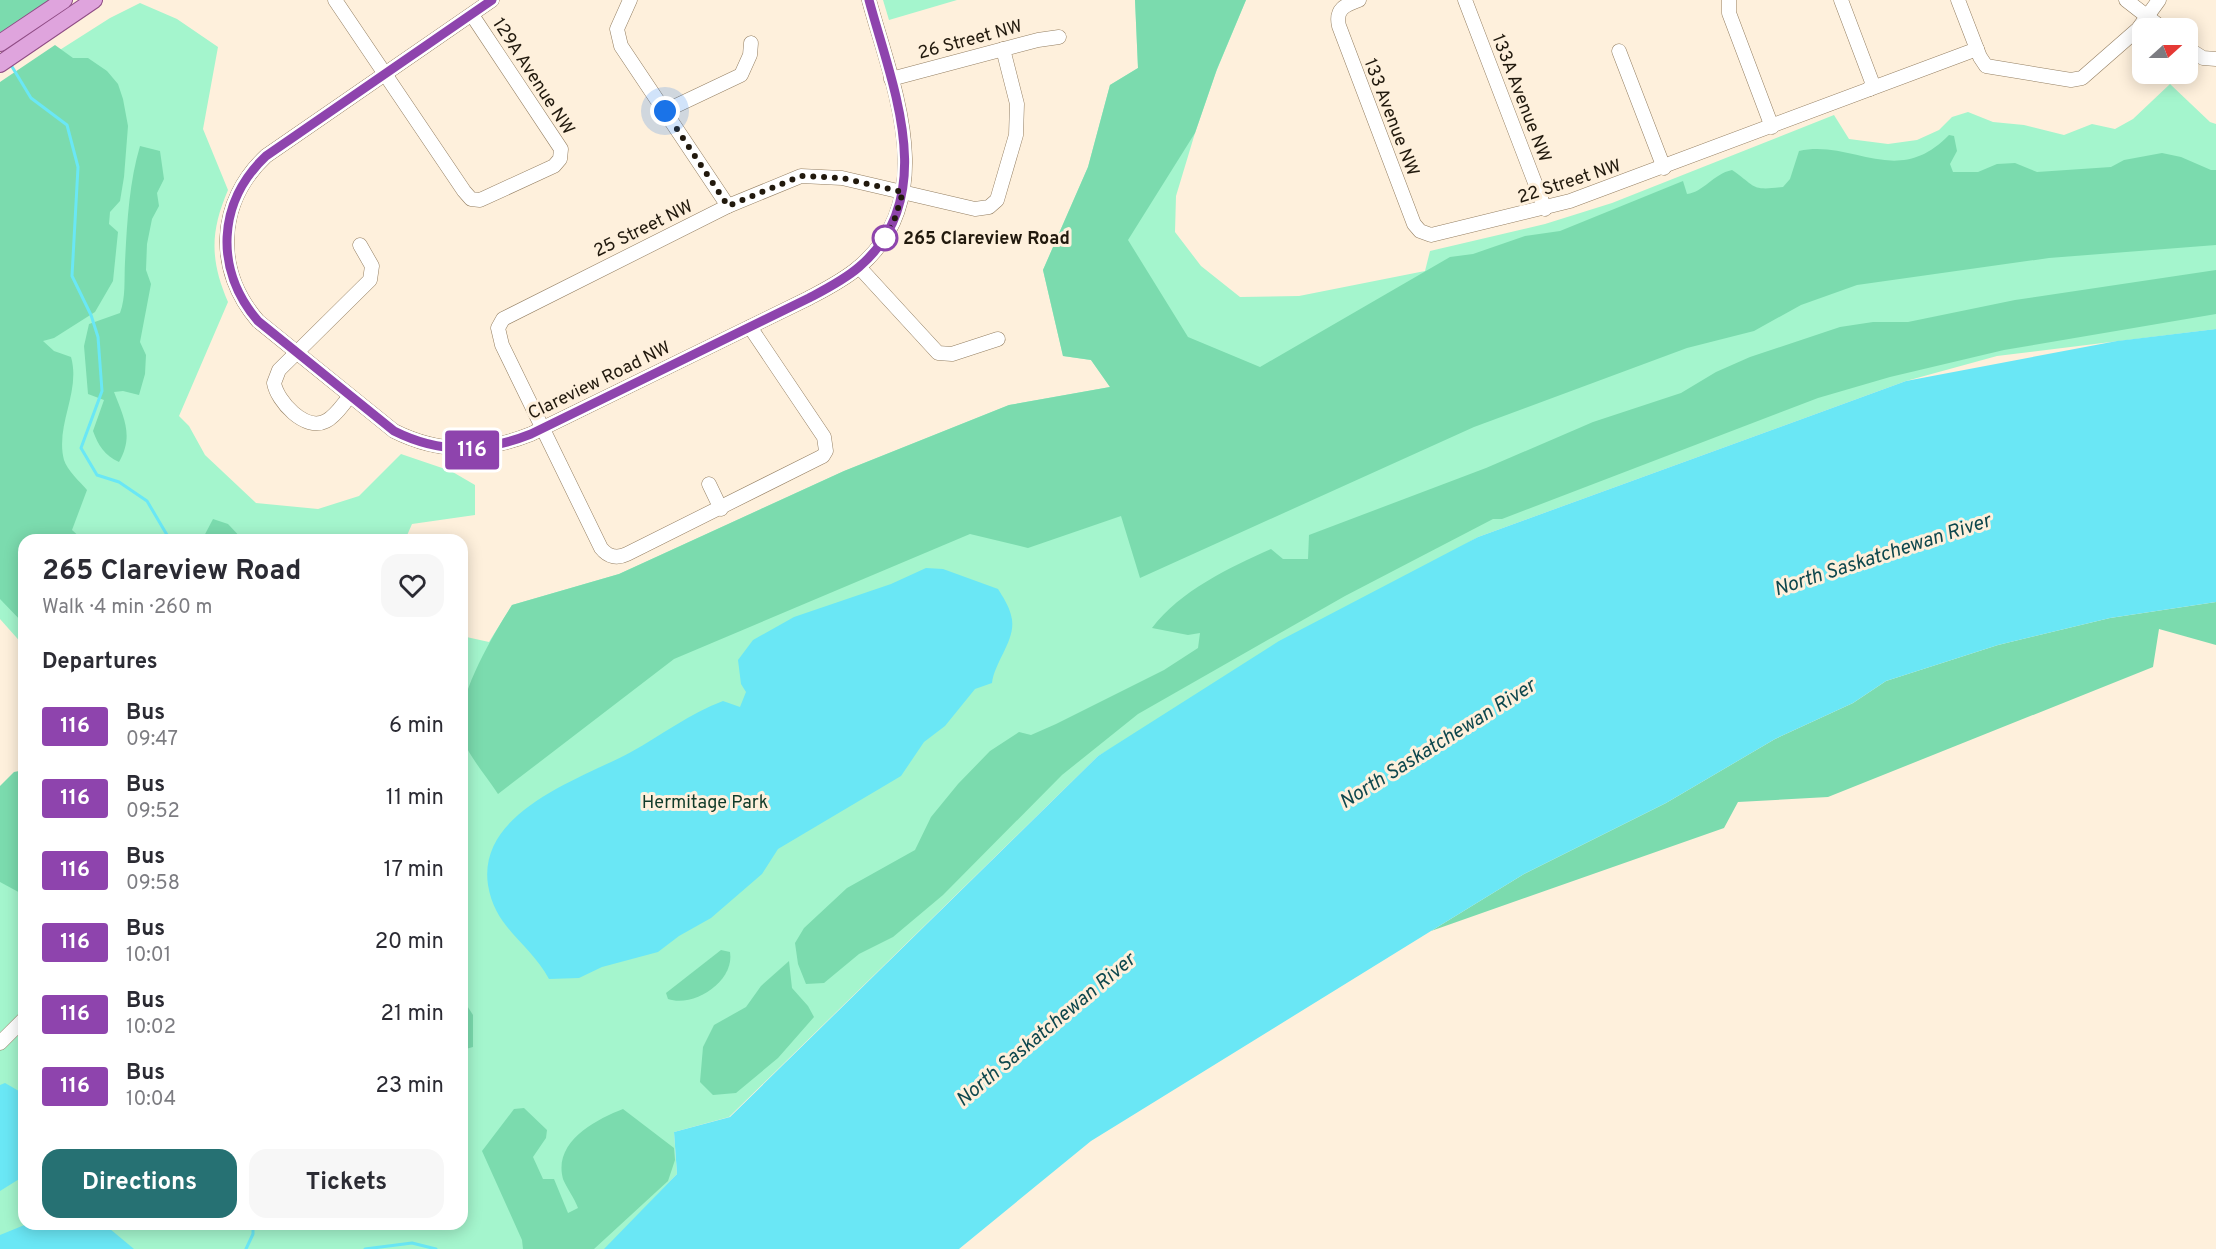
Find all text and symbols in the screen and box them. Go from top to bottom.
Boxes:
street label: 129A Avenue NW [486,14,579,140]
street label: 26 Street NW [916,15,1025,65]
north arrow [2132,18,2198,84]
map controls [2132,18,2198,84]
street label: 133A Avenue NW [1486,31,1556,166]
street label: 133 Avenue NW [1358,56,1424,180]
your location [650,96,680,126]
street label: 22 Street NW [1515,155,1624,210]
street label: 25 Street NW [590,195,697,263]
marker: 265 Clareview Road [872,225,898,251]
place label: 265 Clareview Road [903,228,1070,251]
street label: Clareview Road NW [525,337,675,426]
line badge: 116 [438,430,506,470]
text: 116 [457,437,487,464]
water label: North Saskatchewan River [1771,508,1996,603]
text: 265 Clareview Road [42,554,301,590]
button: heart [381,554,444,617]
text: Walk · 4 min · 260 m [42,595,213,621]
text: Departures [42,649,158,676]
water label: North Saskatchewan River [1335,673,1542,816]
text: Bus [126,700,165,727]
text: 116 [60,713,90,740]
text: 6 min [389,713,444,740]
text: 09:47 [126,727,178,753]
text: Bus [126,772,165,799]
text: 116 [60,785,90,812]
text: 11 min [386,785,444,812]
park label: Hermitage Park [642,792,768,815]
text: 09:52 [126,799,180,825]
text: Bus [126,844,165,871]
text: 116 [60,857,90,884]
text: 17 min [384,857,444,884]
text: 09:58 [126,871,180,897]
text: Bus [126,916,165,943]
text: 116 [60,929,90,956]
text: 20 min [375,929,444,956]
text: 10:01 [126,943,171,969]
water label: North Saskatchewan River [951,947,1142,1113]
text: Bus [126,988,165,1015]
text: 116 [60,1001,90,1028]
text: 21 min [381,1001,444,1028]
text: 10:02 [126,1015,176,1041]
text: Bus [126,1060,165,1087]
text: 116 [60,1073,90,1100]
text: 23 min [376,1073,444,1100]
text: 10:04 [126,1087,176,1113]
button: Directions [42,1149,237,1218]
button: Tickets [249,1149,444,1218]

